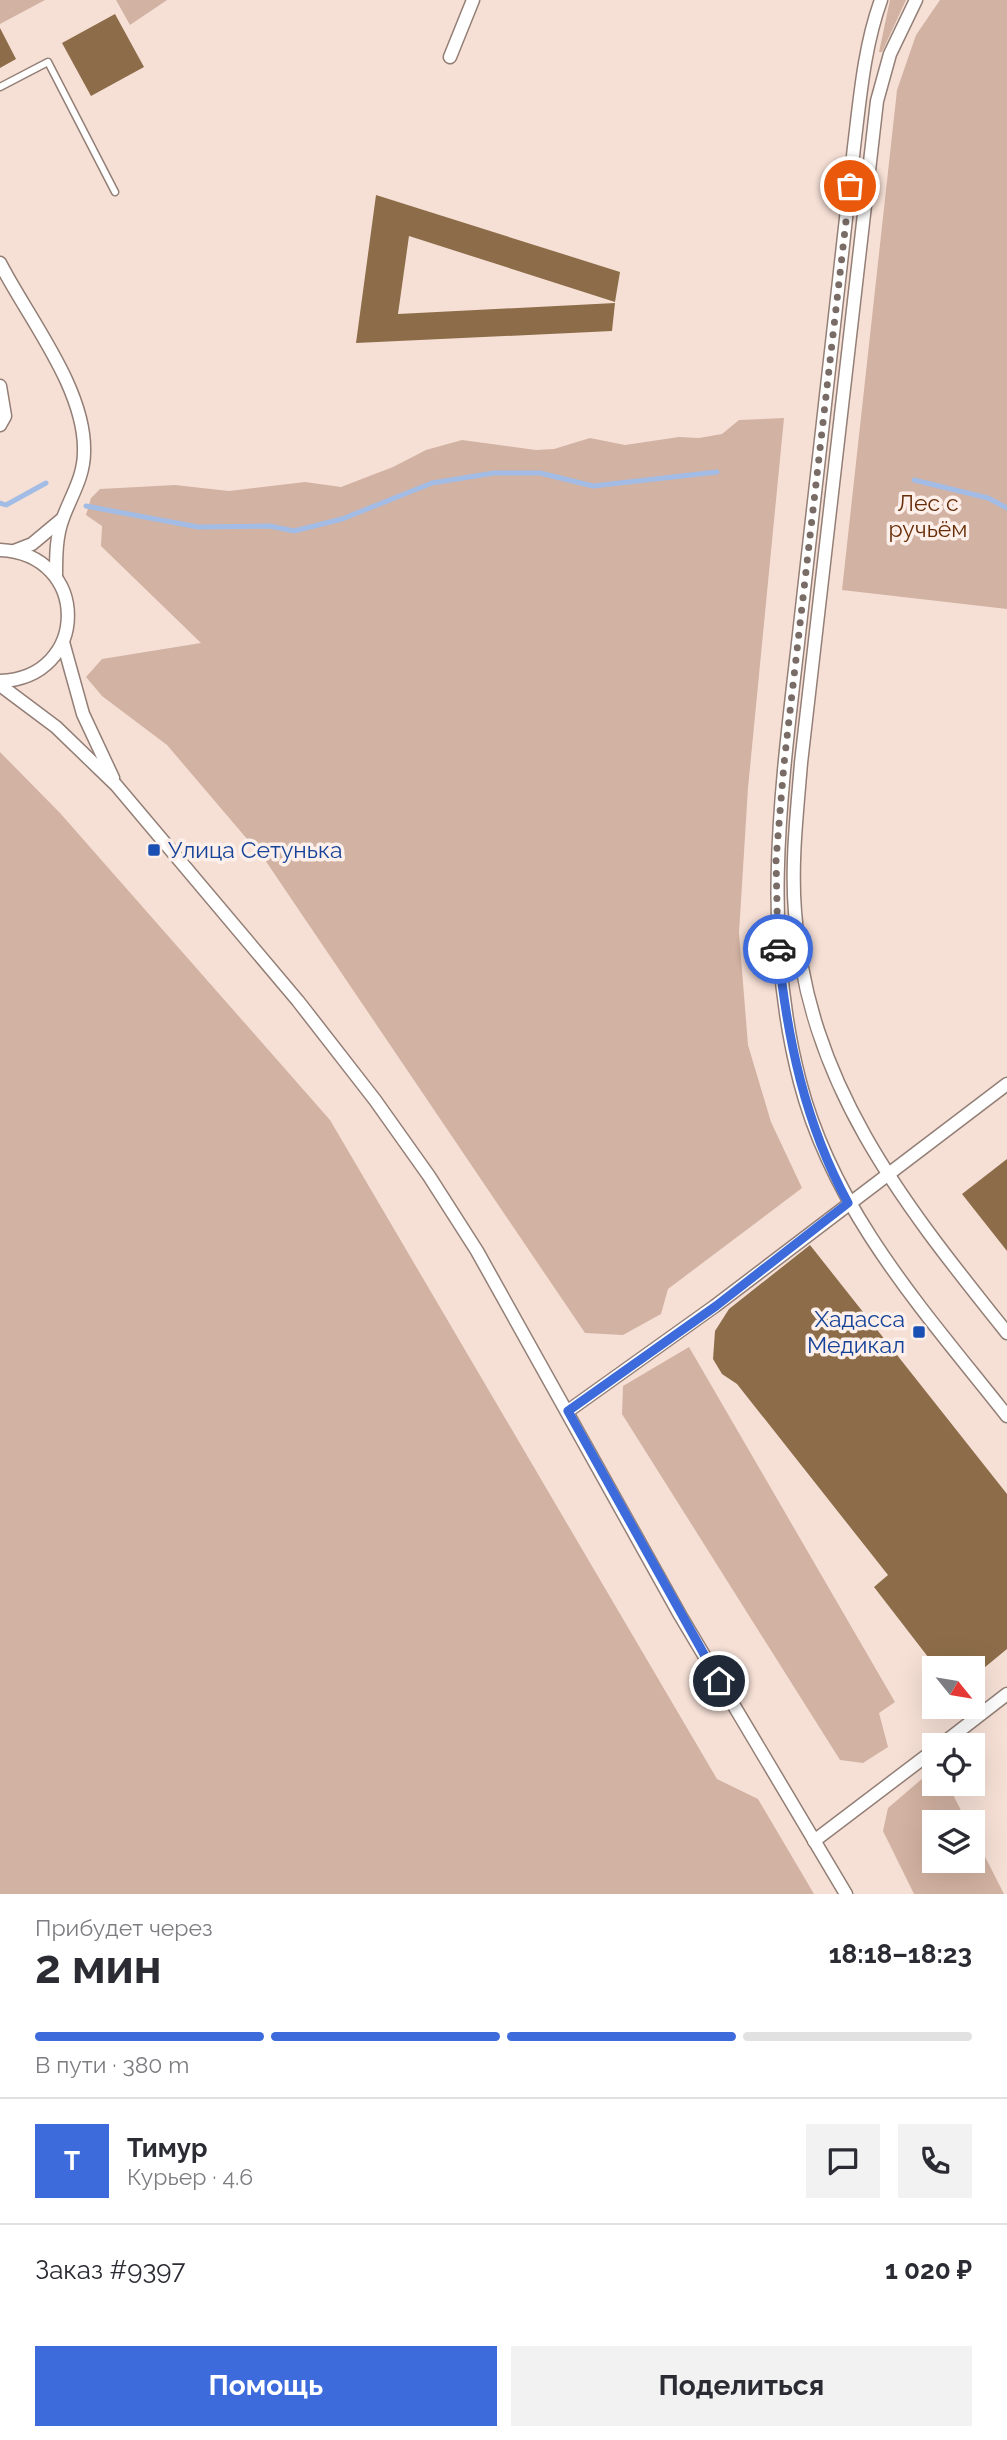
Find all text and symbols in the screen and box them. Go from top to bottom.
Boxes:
pin [820,156,880,216]
icon: bag [831,167,869,205]
park label: Лес с ручьём [889,489,967,542]
place label: Улица Сетунька [168,836,342,863]
marker: Улица Сетунька [146,842,162,858]
courier [743,914,813,984]
icon: car [759,930,797,968]
place label: Хадасса Медикал [807,1305,905,1358]
marker: Хадасса Медикал [911,1324,927,1340]
pin [689,1651,749,1711]
north arrow [922,1656,985,1718]
map controls [922,1656,985,1873]
icon: home [700,1662,738,1700]
button: locate [922,1733,985,1796]
button: layers [922,1810,985,1873]
text: Прибудет через [35,1914,213,1941]
text: 18:18–18:23 [829,1939,972,1969]
text: 2 мин [35,1940,162,1994]
text: В пути · 380 m [35,2051,189,2078]
button: chat [806,2124,880,2198]
button: phone [898,2124,972,2198]
text: Тимур [127,2133,207,2163]
text: Т [64,2146,80,2176]
text: Курьер · 4.6 [127,2163,253,2190]
text: Заказ #9397 [35,2255,185,2285]
text: 1 020 ₽ [885,2255,972,2285]
button: Помощь [35,2346,497,2426]
button: Поделиться [511,2346,972,2426]

